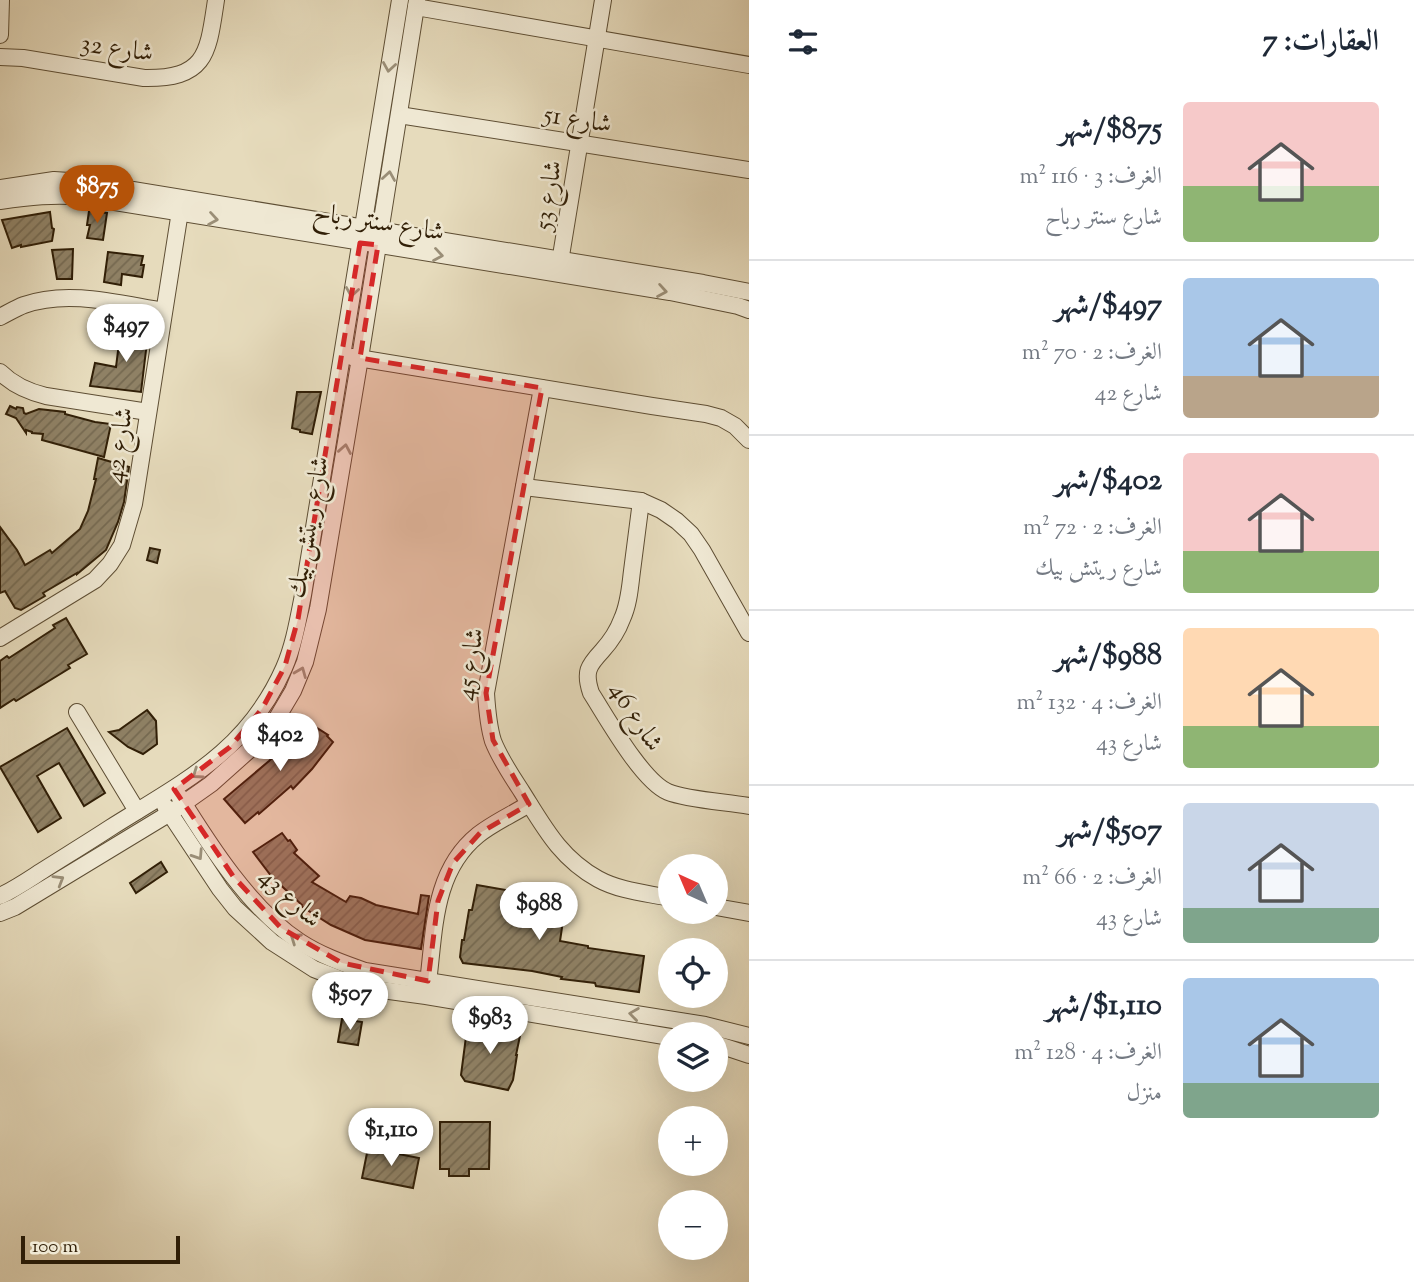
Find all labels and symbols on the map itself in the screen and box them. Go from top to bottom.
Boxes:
street label: شارع 32 [78,26,156,74]
one-way arrow [382,61,397,73]
street label: شارع 51 [539,97,614,145]
street label: شارع 53 [525,158,574,235]
pin: $875 [56,166,138,225]
one-way arrow [381,170,396,182]
street label: شارع سنتر رباح [310,195,447,255]
one-way arrow [207,211,219,226]
one-way arrow [432,247,443,262]
one-way arrow [656,283,668,298]
one-way arrow [345,286,360,298]
pin: $497 [85,304,167,364]
street label: شارع 42 [97,405,145,486]
one-way arrow [337,443,352,455]
street label: شارع ريتش بيك [279,454,341,601]
street label: شارع 45 [448,626,496,703]
one-way arrow [293,666,307,679]
street label: شارع 46 [598,675,671,760]
pin: $402 [239,714,321,773]
one-way arrow [192,766,205,778]
one-way arrow [189,848,202,861]
north arrow [658,854,728,924]
street label: شارع 43 [249,860,329,938]
one-way arrow [52,875,65,888]
pin: $988 [498,883,580,942]
one-way arrow [290,934,303,946]
pin: $507 [309,972,391,1032]
pin: $983 [449,996,531,1056]
one-way arrow [628,1007,640,1022]
pin: $1,110 [334,1108,448,1168]
scale bar [21,1233,180,1265]

